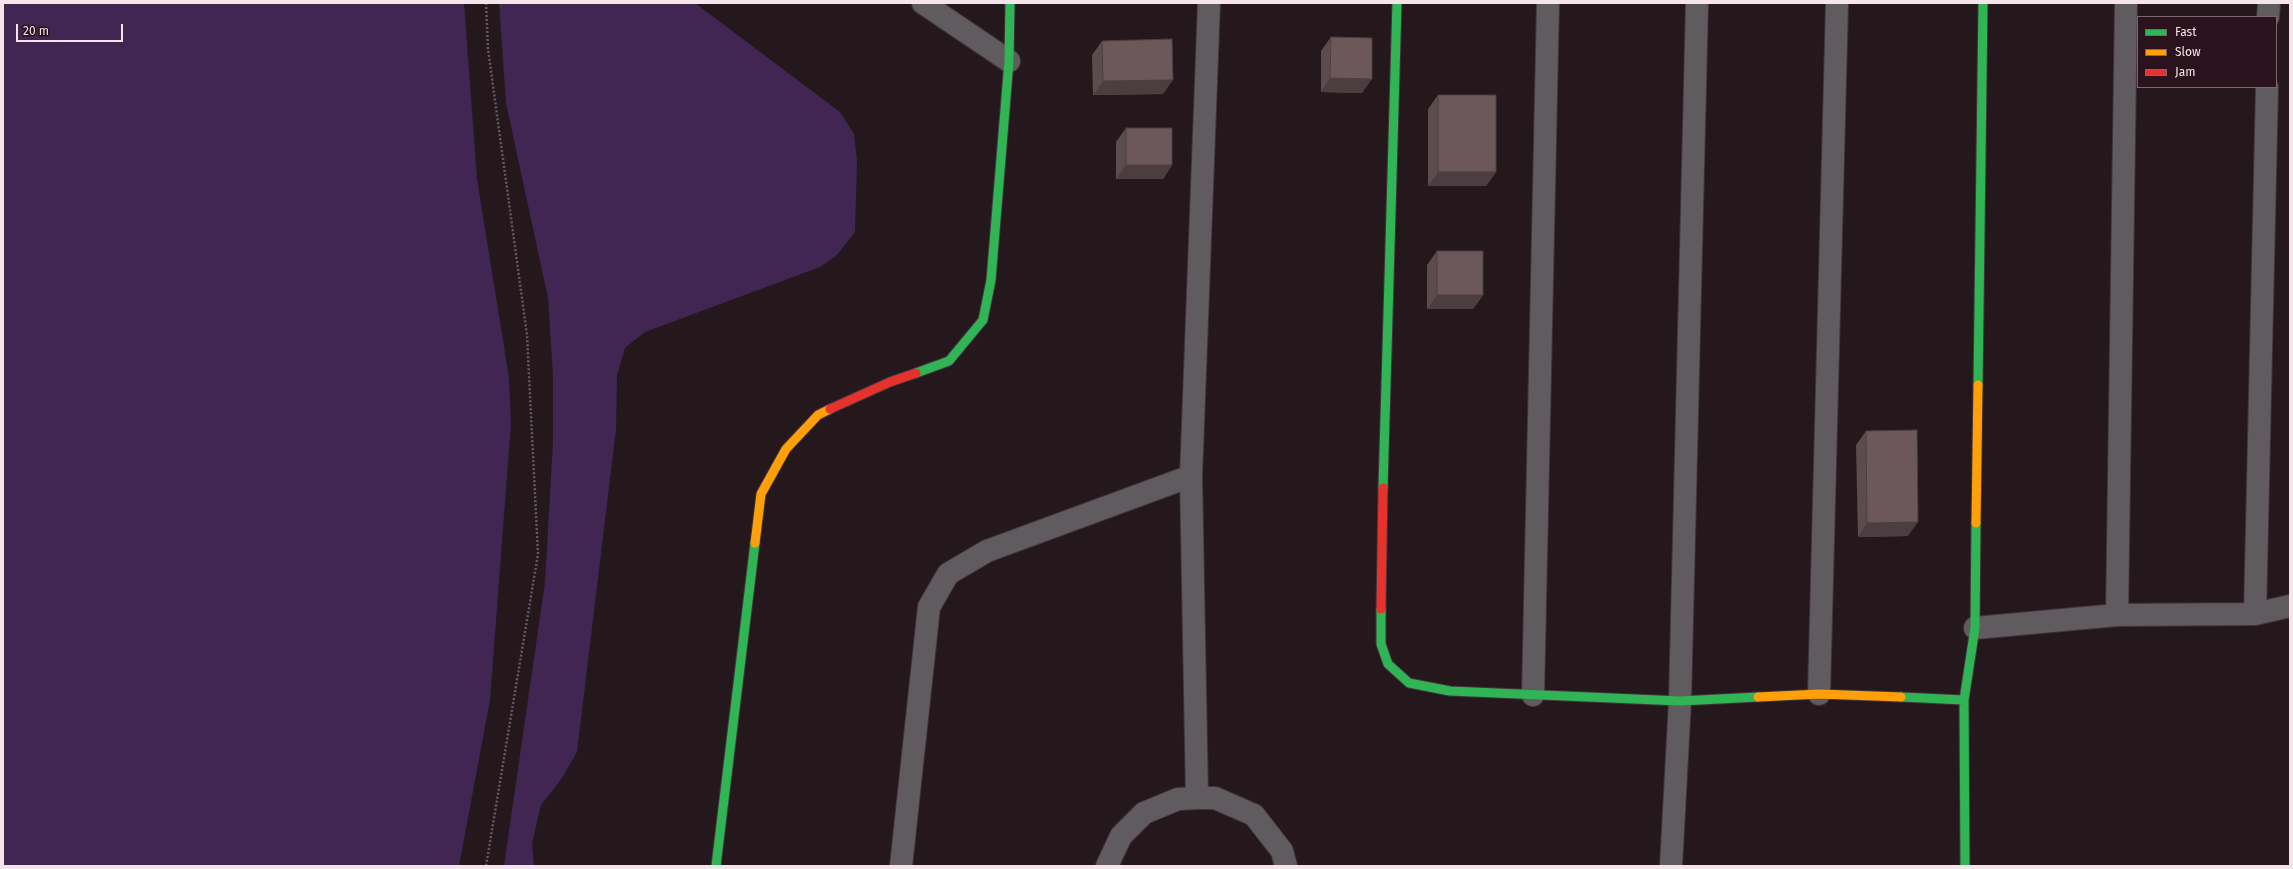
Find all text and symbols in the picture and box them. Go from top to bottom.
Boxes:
scale bar [18,16,125,42]
legend [2137,16,2277,88]
text: 20 m [23,24,49,38]
text: Fast [2175,25,2197,39]
text: Slow [2175,45,2201,59]
text: Jam [2175,65,2195,79]

